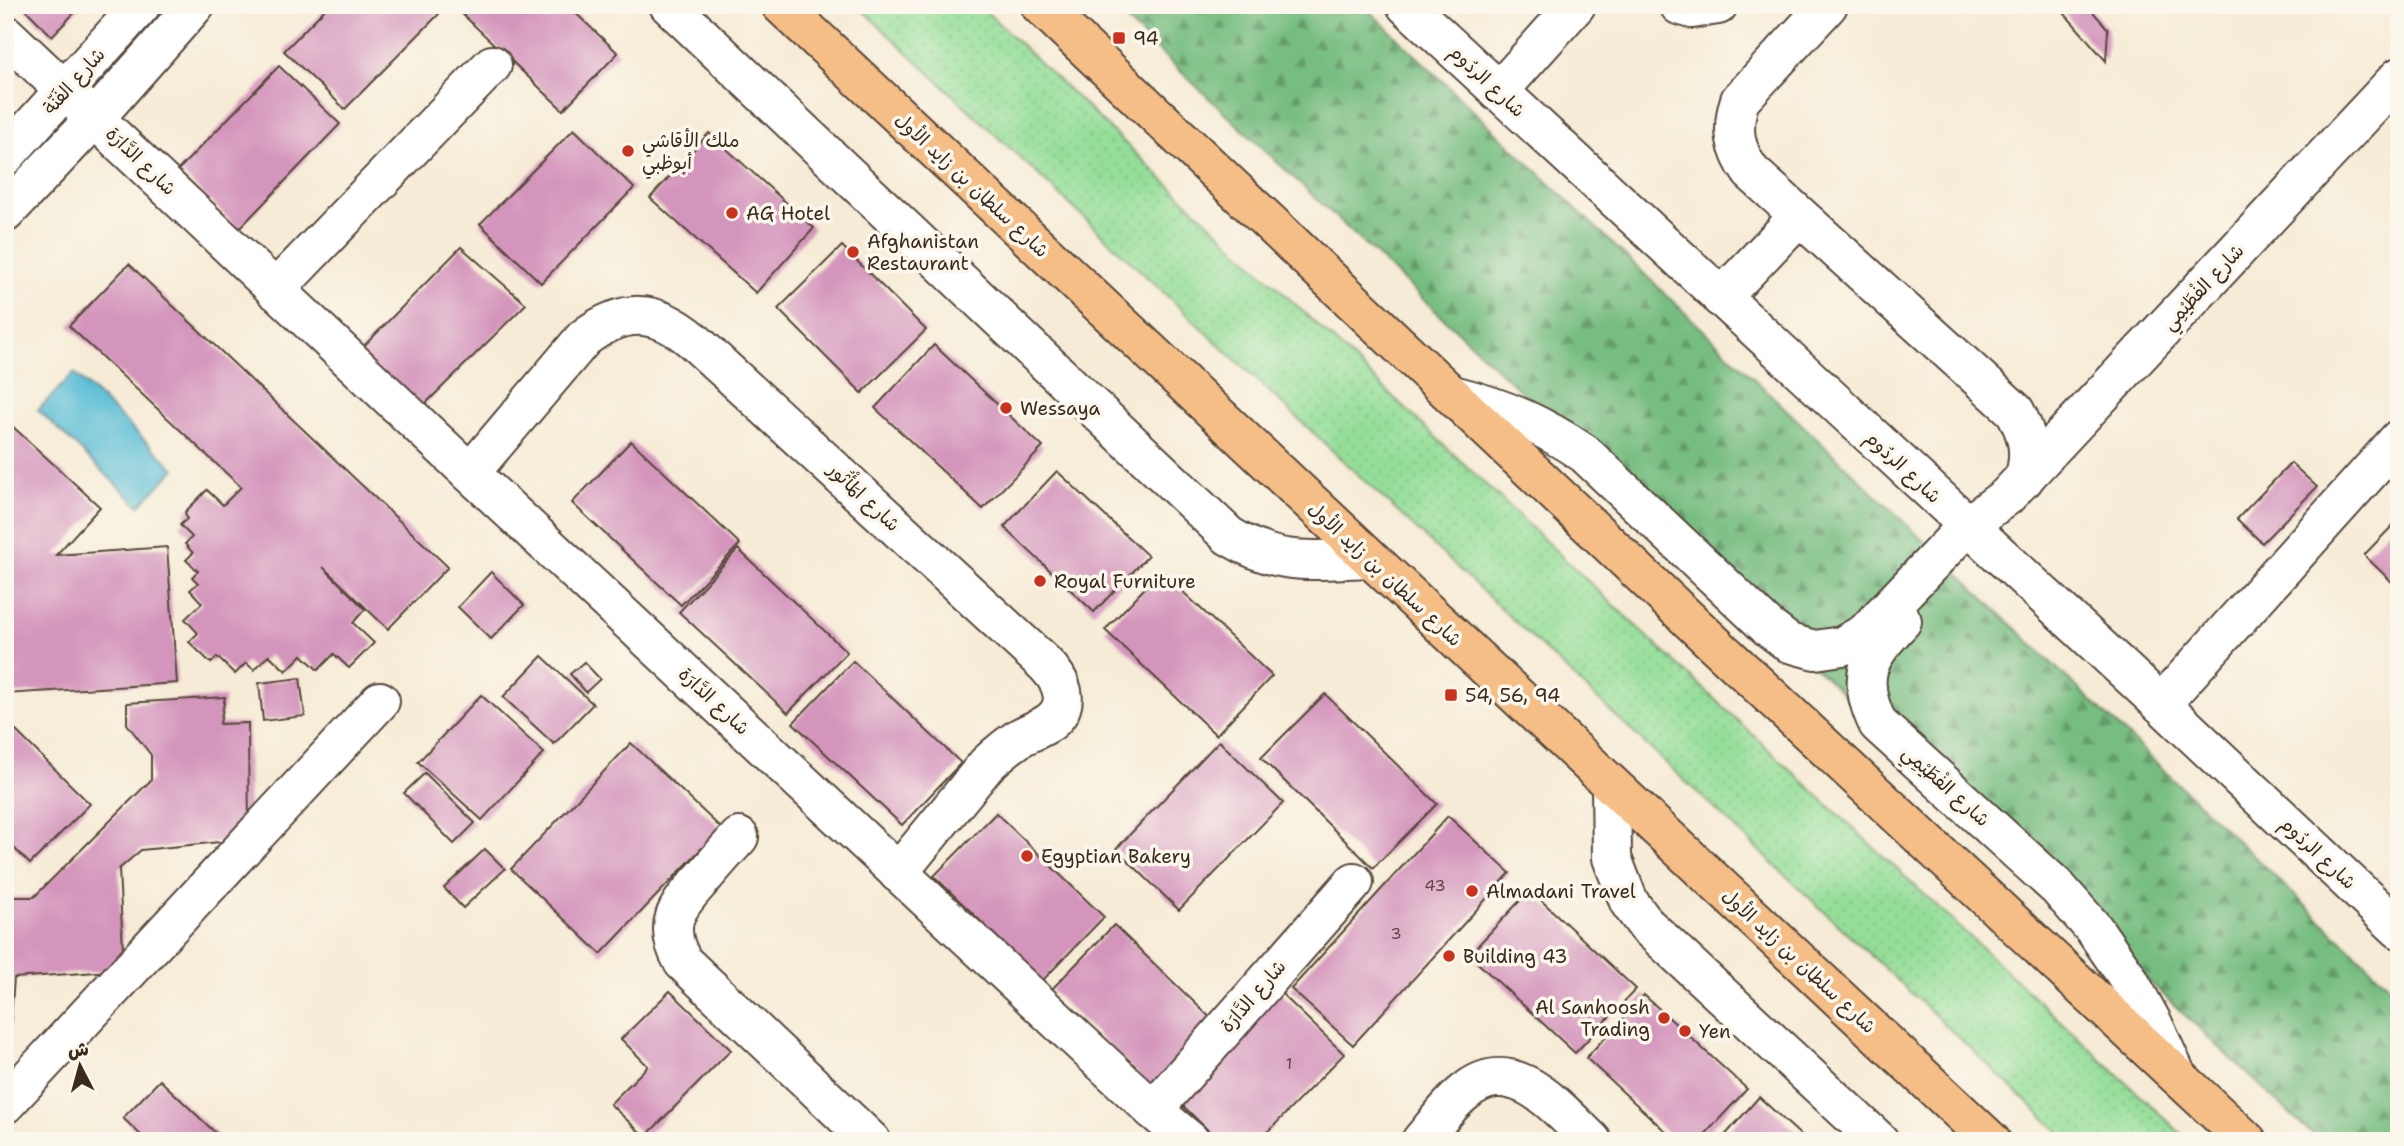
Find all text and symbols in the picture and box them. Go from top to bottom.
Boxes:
place label: 94 [1133,26,1159,51]
marker: 94 [1111,30,1127,46]
street label: شارع الردُوم [1442,39,1530,124]
street label: شارع الفَنّة [37,42,111,120]
street label: شارع سلطان بن زايد الأول [889,107,1054,264]
street label: شارع الدَّارَة [100,121,182,201]
place label: ملك الأقاشي أبوظبي [642,128,740,179]
marker: ملك الأقاشي أبوظبي [620,143,636,159]
place label: AG Hotel [746,201,830,226]
marker: AG Hotel [724,205,740,221]
place label: Afghanistan Restaurant [867,229,979,276]
street label: شارع الفْطَيْمِي [2157,238,2252,338]
marker: Afghanistan Restaurant [845,244,861,260]
place label: Wessaya [1020,396,1100,421]
marker: Wessaya [998,400,1014,416]
street label: شارع الردُوم [1858,425,1946,510]
street label: شارع المَأْثُور [820,454,907,538]
street label: شارع سلطان بن زايد الأول [1302,496,1467,653]
place label: Royal Furniture [1054,569,1196,594]
marker: Royal Furniture [1032,573,1048,589]
street label: شارع الدَّارَة [672,662,755,741]
place label: 54, 56, 94 [1465,683,1560,708]
marker: 54, 56, 94 [1443,687,1459,703]
street label: شارع الفْطَيْمِي [1894,740,1995,835]
street label: شارع الردُوم [2273,811,2361,896]
place label: Egyptian Bakery [1041,844,1191,869]
marker: Egyptian Bakery [1019,848,1035,864]
house number: 43 [1424,875,1446,896]
place label: Almadani Travel [1486,879,1636,904]
marker: Almadani Travel [1464,883,1480,899]
street label: شارع سلطان بن زايد الأول [1716,883,1881,1040]
house number: 3 [1390,923,1402,944]
place label: Building 43 [1463,944,1568,969]
marker: Building 43 [1441,948,1457,964]
street label: شارع الدَّارَة [1215,954,1292,1038]
place label: Al Sanhoosh Trading [1535,995,1650,1042]
marker: Al Sanhoosh Trading [1656,1010,1672,1026]
place label: Yen [1699,1019,1731,1044]
marker: Yen [1677,1023,1693,1039]
north arrow [46,1030,116,1100]
text: ش [67,1036,90,1063]
house number: 1 [1286,1053,1292,1074]

